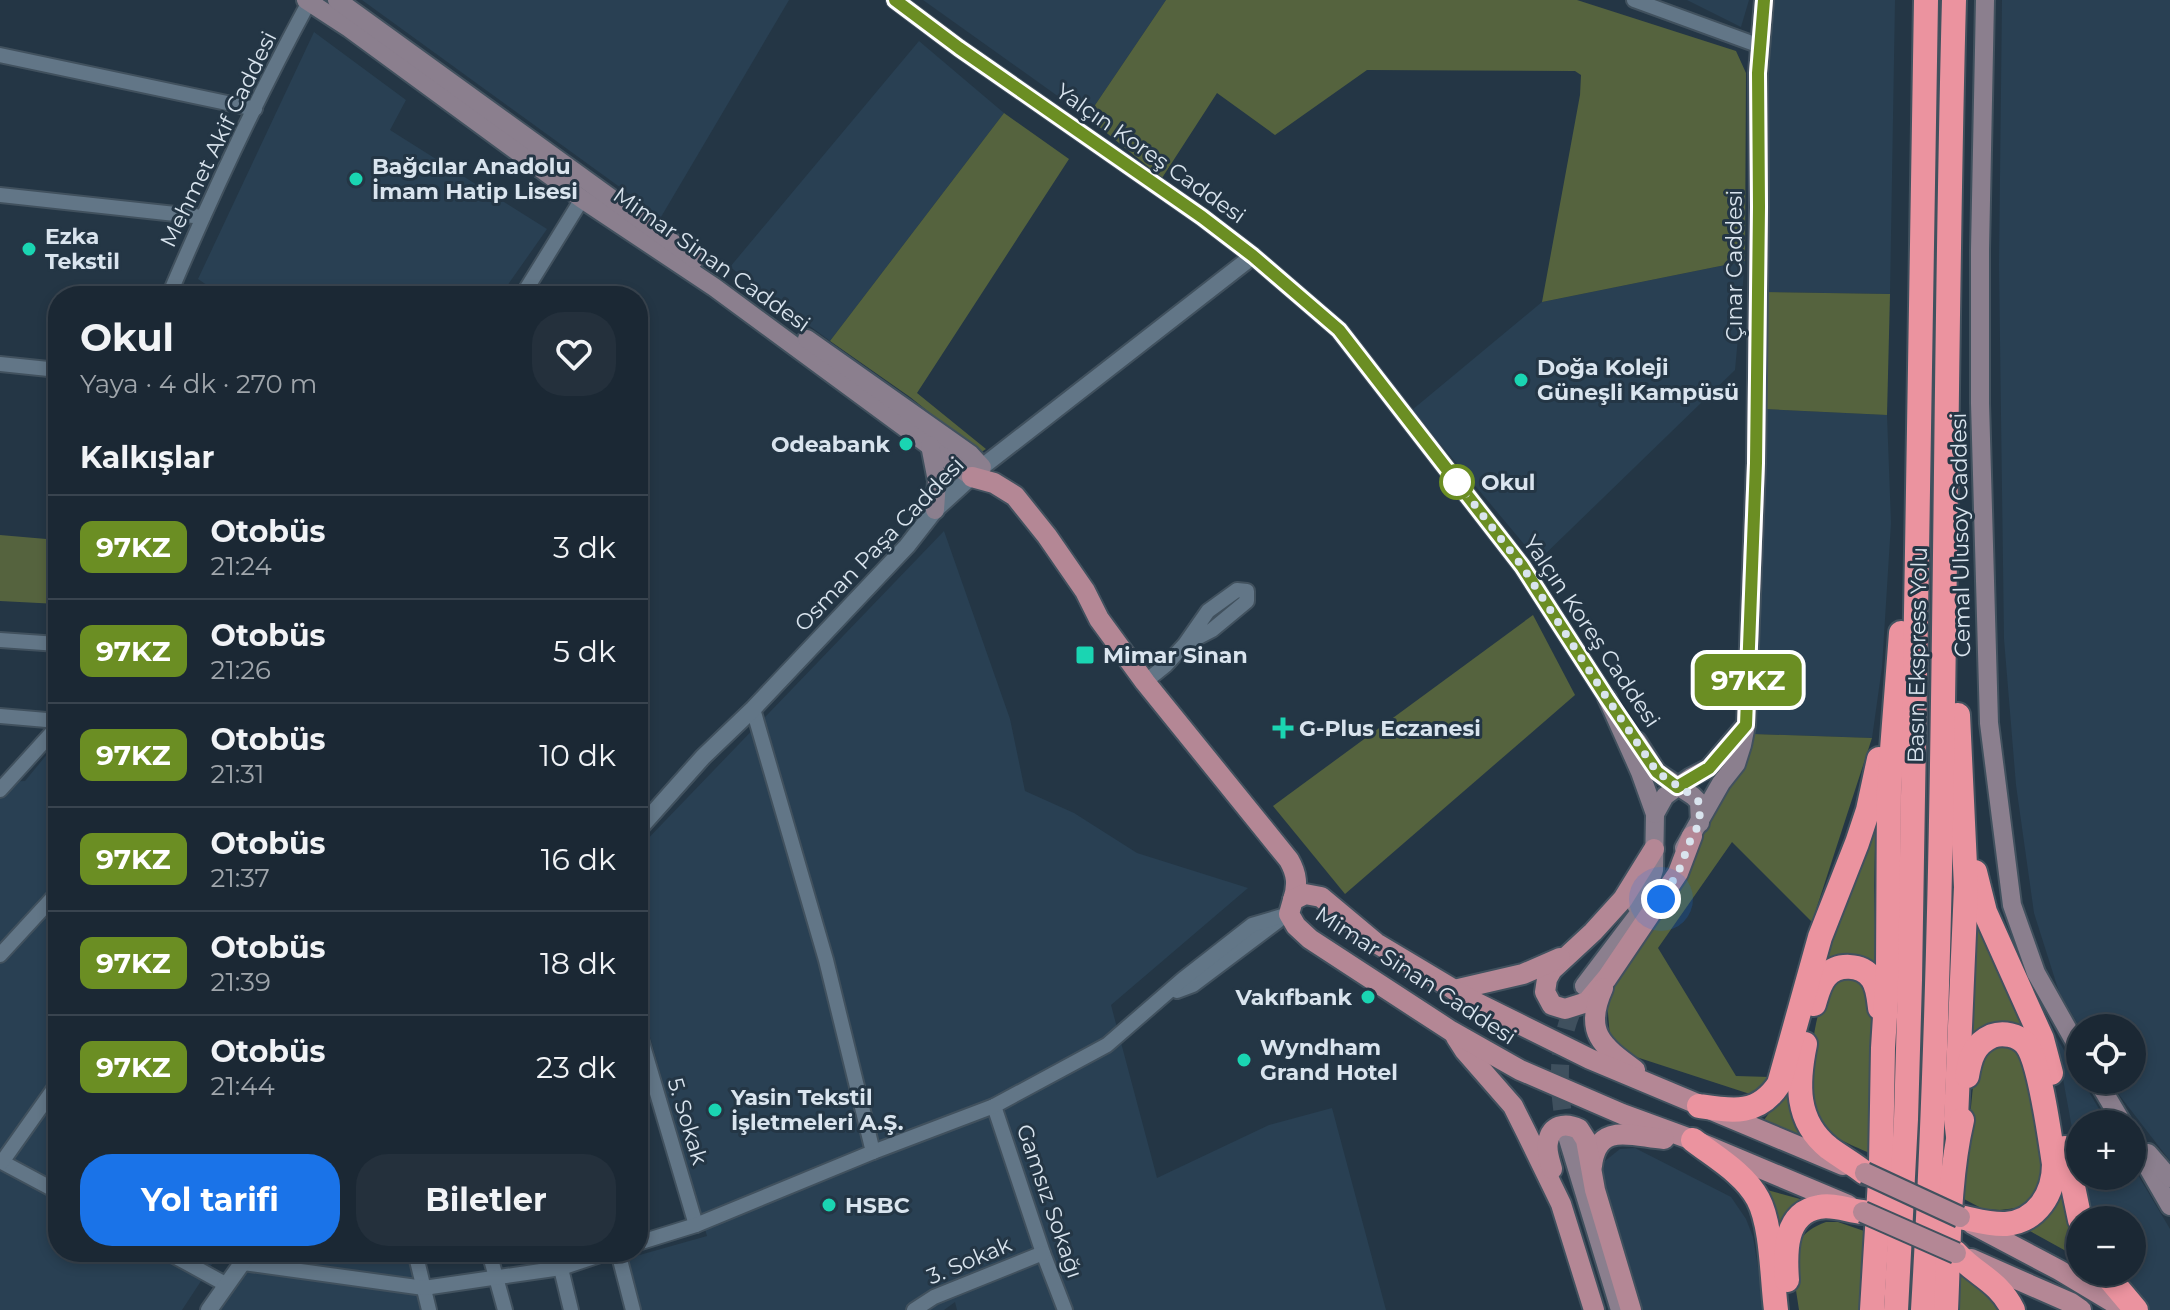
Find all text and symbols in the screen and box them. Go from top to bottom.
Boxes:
street label: Mehmet Akif Caddesi [154,27,282,252]
street label: Yalçın Koreş Caddesi [1050,78,1251,229]
place label: Bağcılar Anadolu İmam Hatip Lisesi [372,153,578,205]
marker: Bağcılar Anadolu İmam Hatip Lisesi [347,170,365,188]
street label: Mimar Sinan Caddesi [608,181,815,338]
street label: Çınar Caddesi [1721,190,1748,342]
place label: Ezka Tekstil [45,223,120,275]
marker: Ezka Tekstil [20,240,38,258]
button: heart [532,312,616,396]
text: Okul [80,314,174,361]
place label: Doğa Koleji Güneşli Kampüsü [1537,354,1739,406]
text: Yaya · 4 dk · 270 m [80,368,317,400]
marker: Doğa Koleji Güneşli Kampüsü [1512,371,1530,389]
street label: Cemal Ulusoy Caddesi [1945,412,1976,658]
place label: Odeabank [771,431,891,458]
marker: Odeabank [897,435,915,453]
text: Kalkışlar [80,439,214,476]
street label: Osman Paşa Caddesi [789,451,970,637]
marker: Okul [1440,465,1474,499]
place label: Okul [1481,469,1535,496]
text: Otobüs [211,513,326,550]
text: 3 dk [553,529,616,566]
text: 97KZ [96,530,171,564]
street label: Yalçın Koreş Caddesi [1517,530,1666,732]
street label: Basın Ekspress Yolu [1902,547,1933,763]
text: 21:24 [211,550,272,582]
text: Otobüs [211,617,326,654]
text: 5 dk [553,633,616,670]
text: 97KZ [96,634,171,668]
place label: Mimar Sinan [1103,642,1248,669]
marker: Mimar Sinan [1074,644,1096,666]
text: 21:26 [211,654,271,686]
line badge: 97KZ [1692,654,1804,706]
text: 97KZ [1711,663,1785,697]
place label: G-Plus Eczanesi [1299,715,1481,742]
marker: G-Plus Eczanesi [1274,719,1292,737]
text: Otobüs [211,721,326,758]
text: 10 dk [539,737,616,774]
text: 97KZ [96,738,171,772]
text: 21:31 [211,758,264,790]
text: Otobüs [211,825,326,862]
text: 16 dk [541,841,616,878]
text: 97KZ [96,842,171,876]
text: 21:37 [211,862,270,894]
your location [1641,879,1681,919]
street label: Mimar Sinan Caddesi [1310,900,1521,1050]
text: Otobüs [211,929,326,966]
text: 18 dk [540,945,616,982]
text: 97KZ [96,946,171,980]
text: 21:39 [211,966,271,998]
place label: Vakıfbank [1235,984,1353,1011]
marker: Vakıfbank [1359,988,1377,1006]
map controls [2066,1014,2146,1286]
button: locate [2066,1014,2146,1094]
text: Otobüs [211,1033,326,1070]
place label: Wyndham Grand Hotel [1260,1034,1398,1086]
text: 23 dk [536,1049,616,1086]
text: 97KZ [96,1050,171,1084]
marker: Wyndham Grand Hotel [1235,1051,1253,1069]
text: 21:44 [211,1070,275,1102]
street label: 5. Sokak [662,1075,714,1169]
place label: Yasin Tekstil İşletmeleri A.Ş. [730,1084,904,1136]
marker: Yasin Tekstil İşletmeleri A.Ş. [706,1101,724,1119]
button: + [2066,1110,2146,1190]
street label: Gamsız Sokağı [1011,1121,1089,1282]
button: Yol tarifi [80,1154,340,1246]
button: Biletler [356,1154,616,1246]
place label: HSBC [845,1192,910,1219]
marker: HSBC [820,1196,838,1214]
button: − [2066,1206,2146,1286]
street label: 3. Sokak [923,1230,1016,1290]

